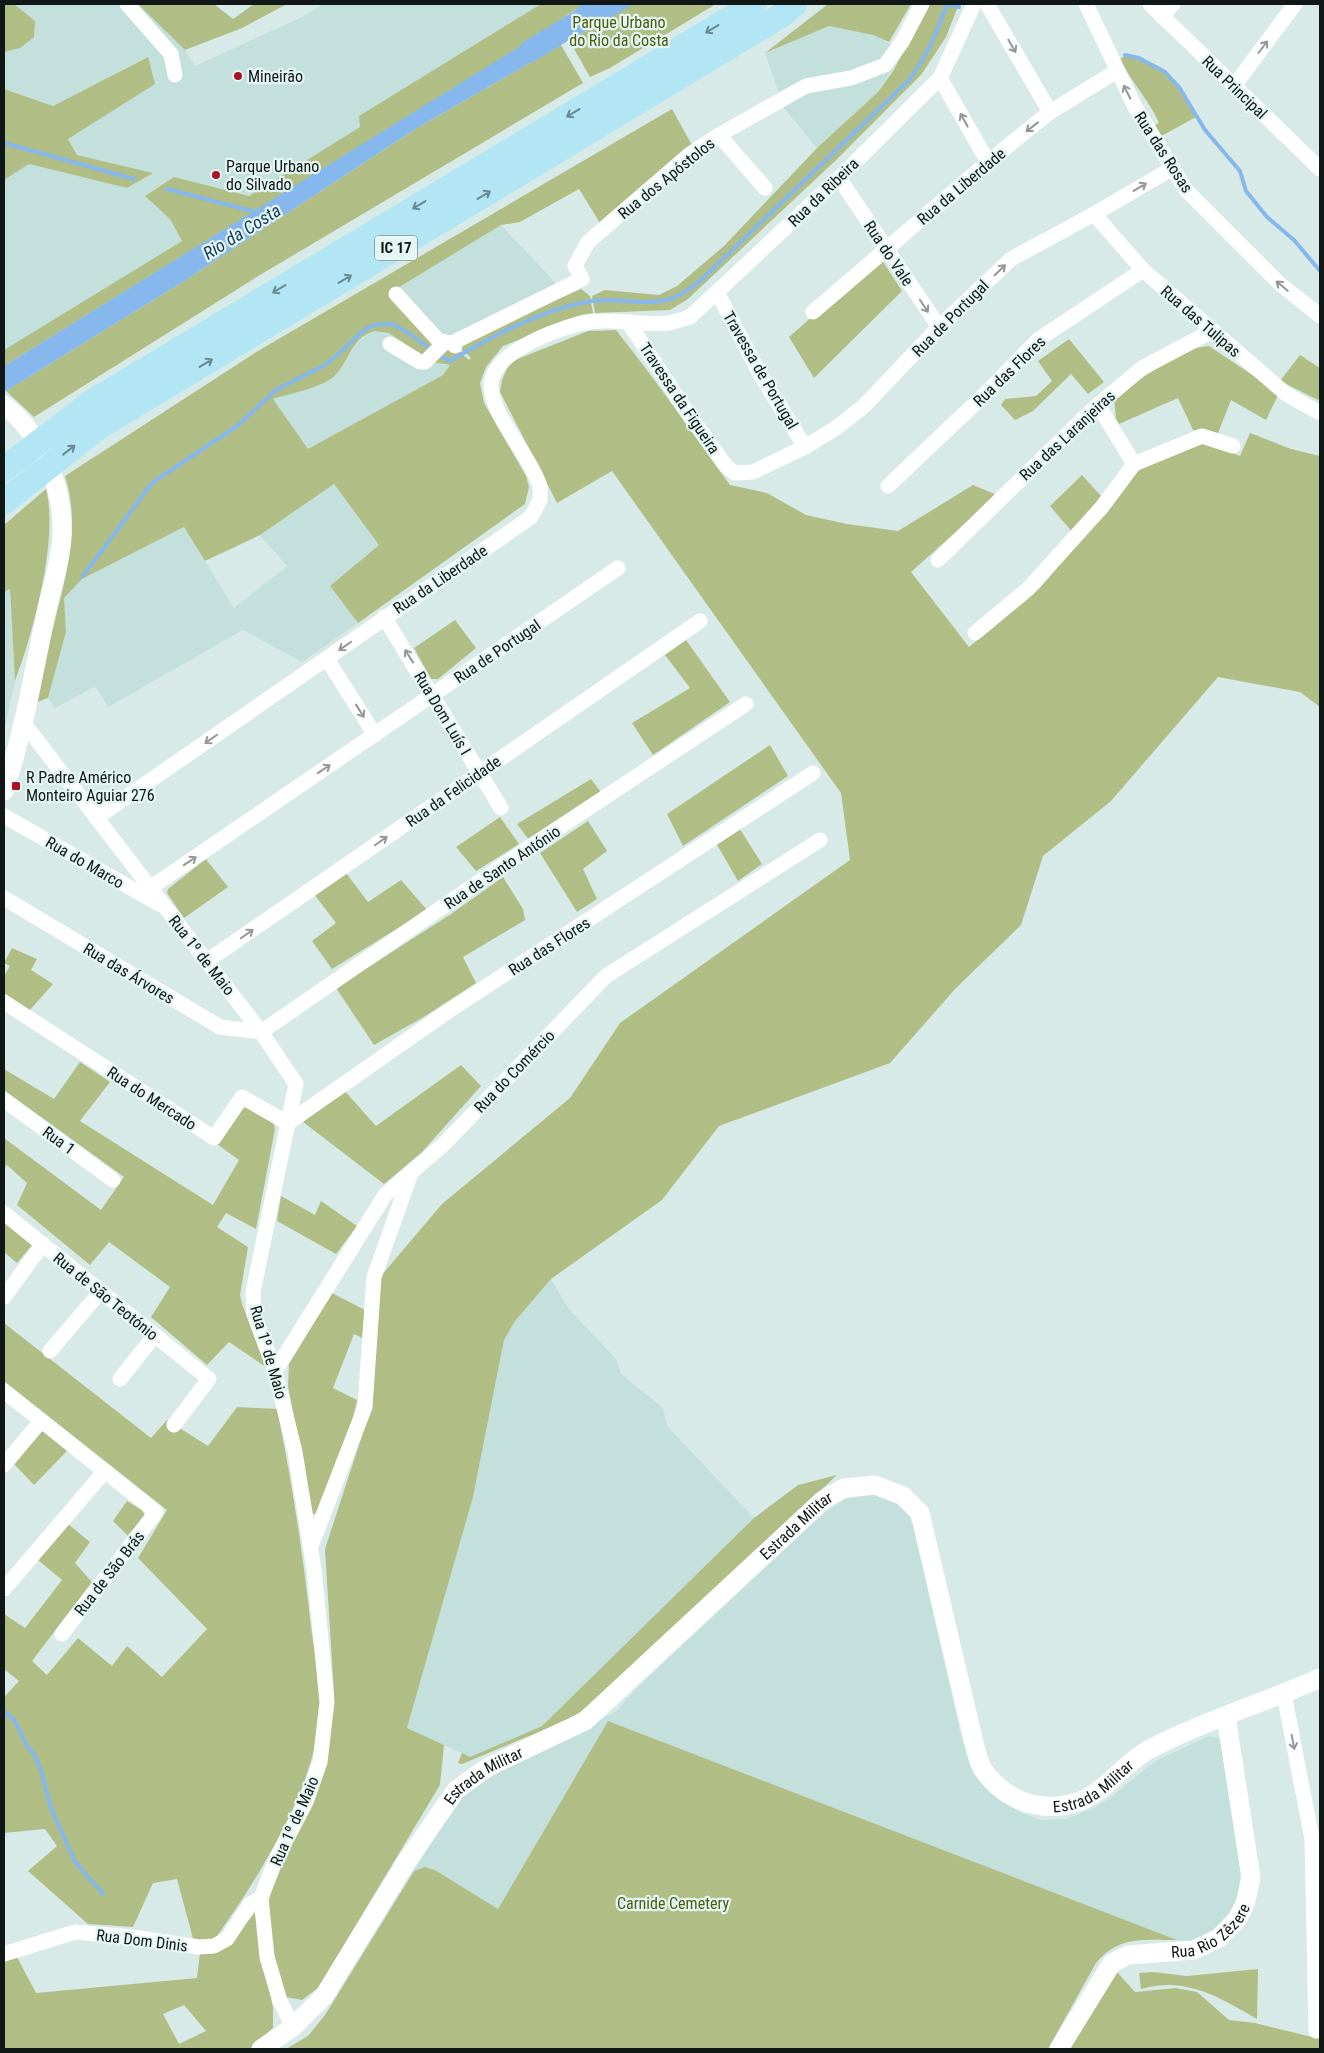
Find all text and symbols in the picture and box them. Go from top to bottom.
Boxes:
park label: Parque Urbano do Rio da Costa [569,13,669,50]
one-way arrow [705,24,719,34]
one-way arrow [1007,38,1017,52]
one-way arrow [1258,41,1269,54]
street label: Rua Principal [1198,52,1271,123]
place label: Mineirão [248,67,303,86]
marker: Mineirão [232,70,244,82]
one-way arrow [1122,84,1132,99]
one-way arrow [566,108,580,118]
street label: Rua das Rosas [1130,108,1197,196]
one-way arrow [959,113,968,128]
one-way arrow [1026,121,1039,132]
street label: Rua dos Apóstolos [614,134,718,223]
street label: Rua da Liberdade [913,144,1009,229]
street label: Rua da Ribeira [784,154,862,231]
place label: Parque Urbano do Silvado [226,157,319,194]
marker: Parque Urbano do Silvado [210,169,222,181]
one-way arrow [1132,182,1146,192]
one-way arrow [477,189,491,199]
water label: Rio da Costa [199,200,284,264]
one-way arrow [412,201,426,211]
street label: Rua do Vale [860,217,917,290]
road number: IC 17 [375,236,417,260]
one-way arrow [994,264,1006,276]
one-way arrow [338,273,352,283]
street label: Rua de Portugal [908,276,993,361]
one-way arrow [1276,280,1289,291]
street label: Rua das Tulipas [1157,282,1244,361]
one-way arrow [273,285,287,295]
one-way arrow [920,298,930,312]
street label: Travessa de Portugal [719,308,802,433]
street label: Rua das Flores [969,332,1049,411]
street label: Travessa da Figueira [635,339,724,457]
one-way arrow [198,357,212,367]
street label: Rua das Laranjeiras [1016,386,1119,484]
one-way arrow [62,445,75,456]
street label: Rua da Liberdade [390,541,491,618]
street label: Rua de Portugal [450,615,544,687]
one-way arrow [338,641,352,651]
one-way arrow [403,650,413,664]
street label: Rua Dom Luís I [410,668,475,759]
one-way arrow [356,704,366,718]
one-way arrow [205,734,219,744]
street label: Rua da Felicidade [402,752,504,831]
one-way arrow [317,764,331,774]
place label: R Padre Américo Monteiro Aguiar 276 [26,768,155,805]
marker: R Padre Américo Monteiro Aguiar 276 [10,780,22,792]
street label: Rua de Santo António [441,822,564,913]
street label: Rua do Marco [42,832,127,892]
one-way arrow [374,836,388,846]
one-way arrow [183,856,197,866]
street label: Rua 1º de Maio [165,912,239,999]
street label: Rua das Flores [505,913,593,980]
one-way arrow [240,929,254,939]
street label: Rua das Árvores [80,939,178,1008]
street label: Rua do Comércio [470,1026,559,1117]
street label: Rua do Mercado [104,1063,200,1134]
street label: Rua 1 [39,1122,79,1159]
street label: Rua de São Teotónio [50,1248,162,1344]
street label: Rua 1º de Maio [246,1303,291,1401]
street label: Estrada Militar [756,1488,836,1564]
street label: Rua de São Brás [70,1527,148,1620]
one-way arrow [1289,1733,1299,1749]
street label: Estrada Militar [440,1743,526,1808]
street label: Estrada Militar [1052,1756,1137,1816]
street label: Rua 1º de Maio [266,1773,323,1869]
park label: Carnide Cemetery [617,1894,729,1913]
street label: Rua Rio Zêzere [1170,1900,1254,1962]
street label: Rua Dom Dinis [95,1925,189,1956]

